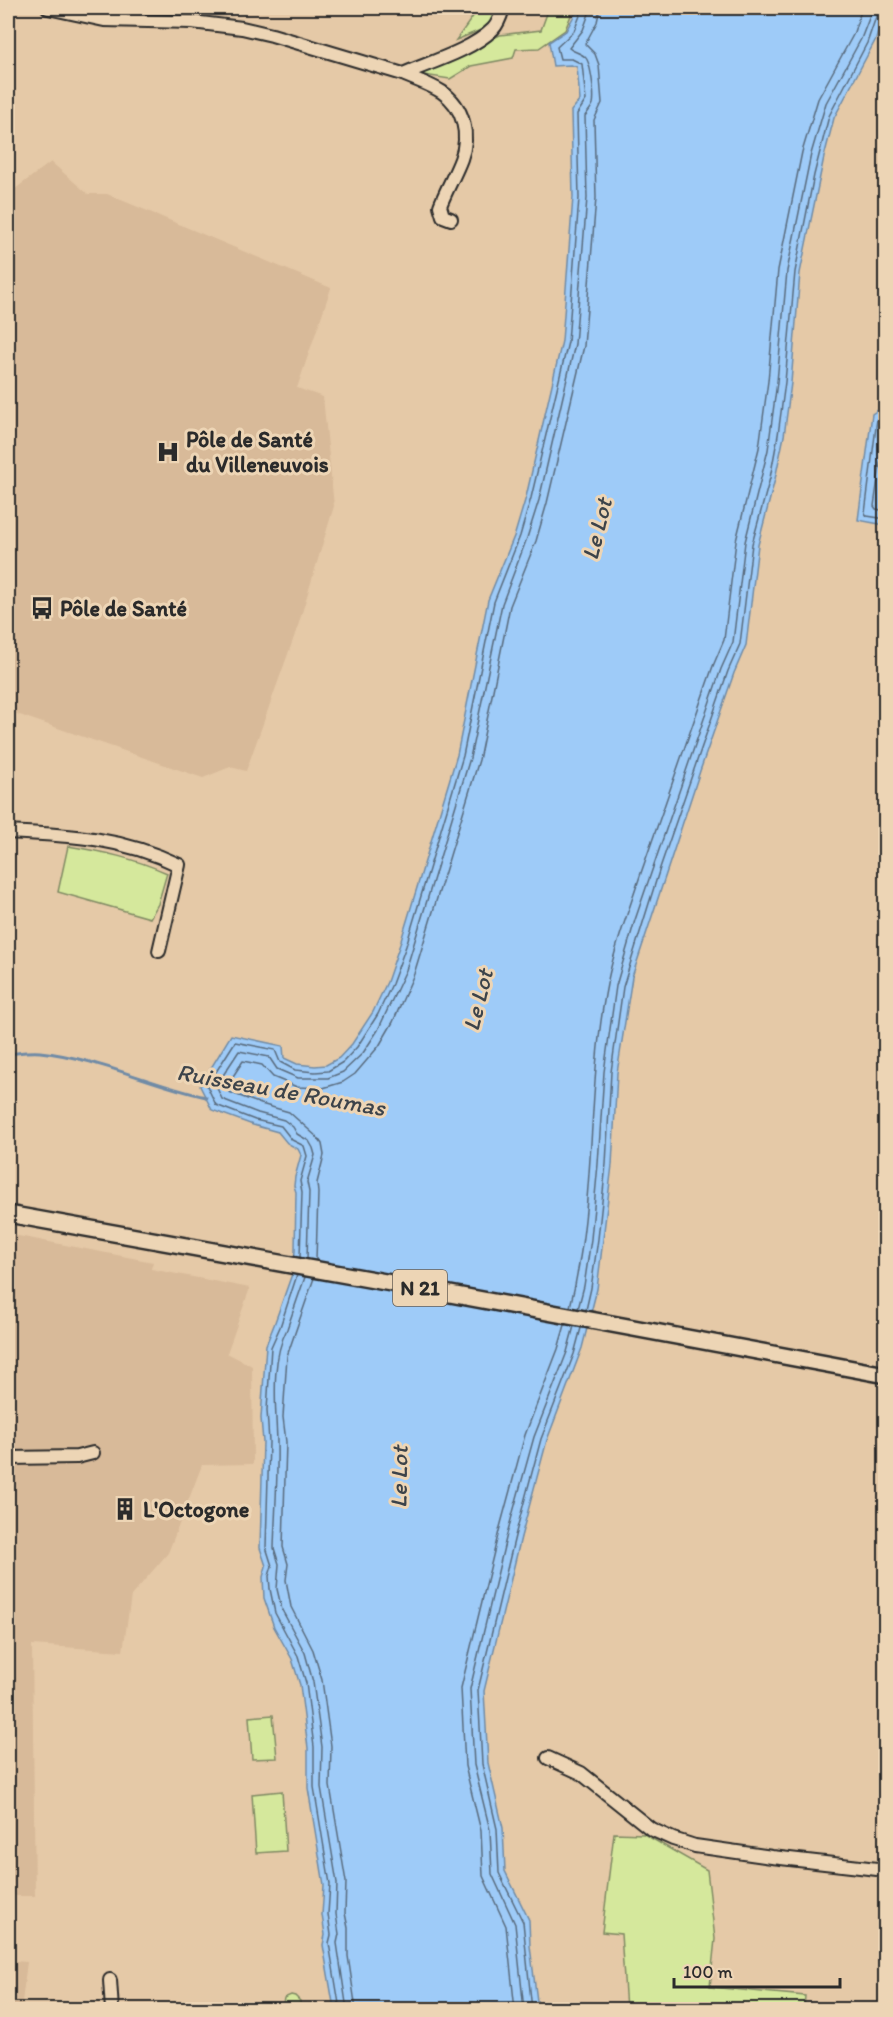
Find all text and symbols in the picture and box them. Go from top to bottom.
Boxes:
place label: Pôle de Santé du Villeneuvois [186,426,329,478]
hospital icon: Pôle de Santé du Villeneuvois [155,439,181,465]
water label: Le Lot [575,493,619,563]
bus stop icon: Pôle de Santé [29,595,55,621]
place label: Pôle de Santé [60,595,187,622]
water label: Le Lot [456,964,500,1034]
water label: Ruisseau de Roumas [175,1057,389,1122]
road number: N 21 [393,1270,447,1306]
water label: Le Lot [383,1444,414,1508]
building icon: L'Octogone [112,1496,138,1522]
place label: L'Octogone [143,1496,250,1523]
scale bar [674,1951,840,1989]
text: 100 m [683,1961,733,1983]

